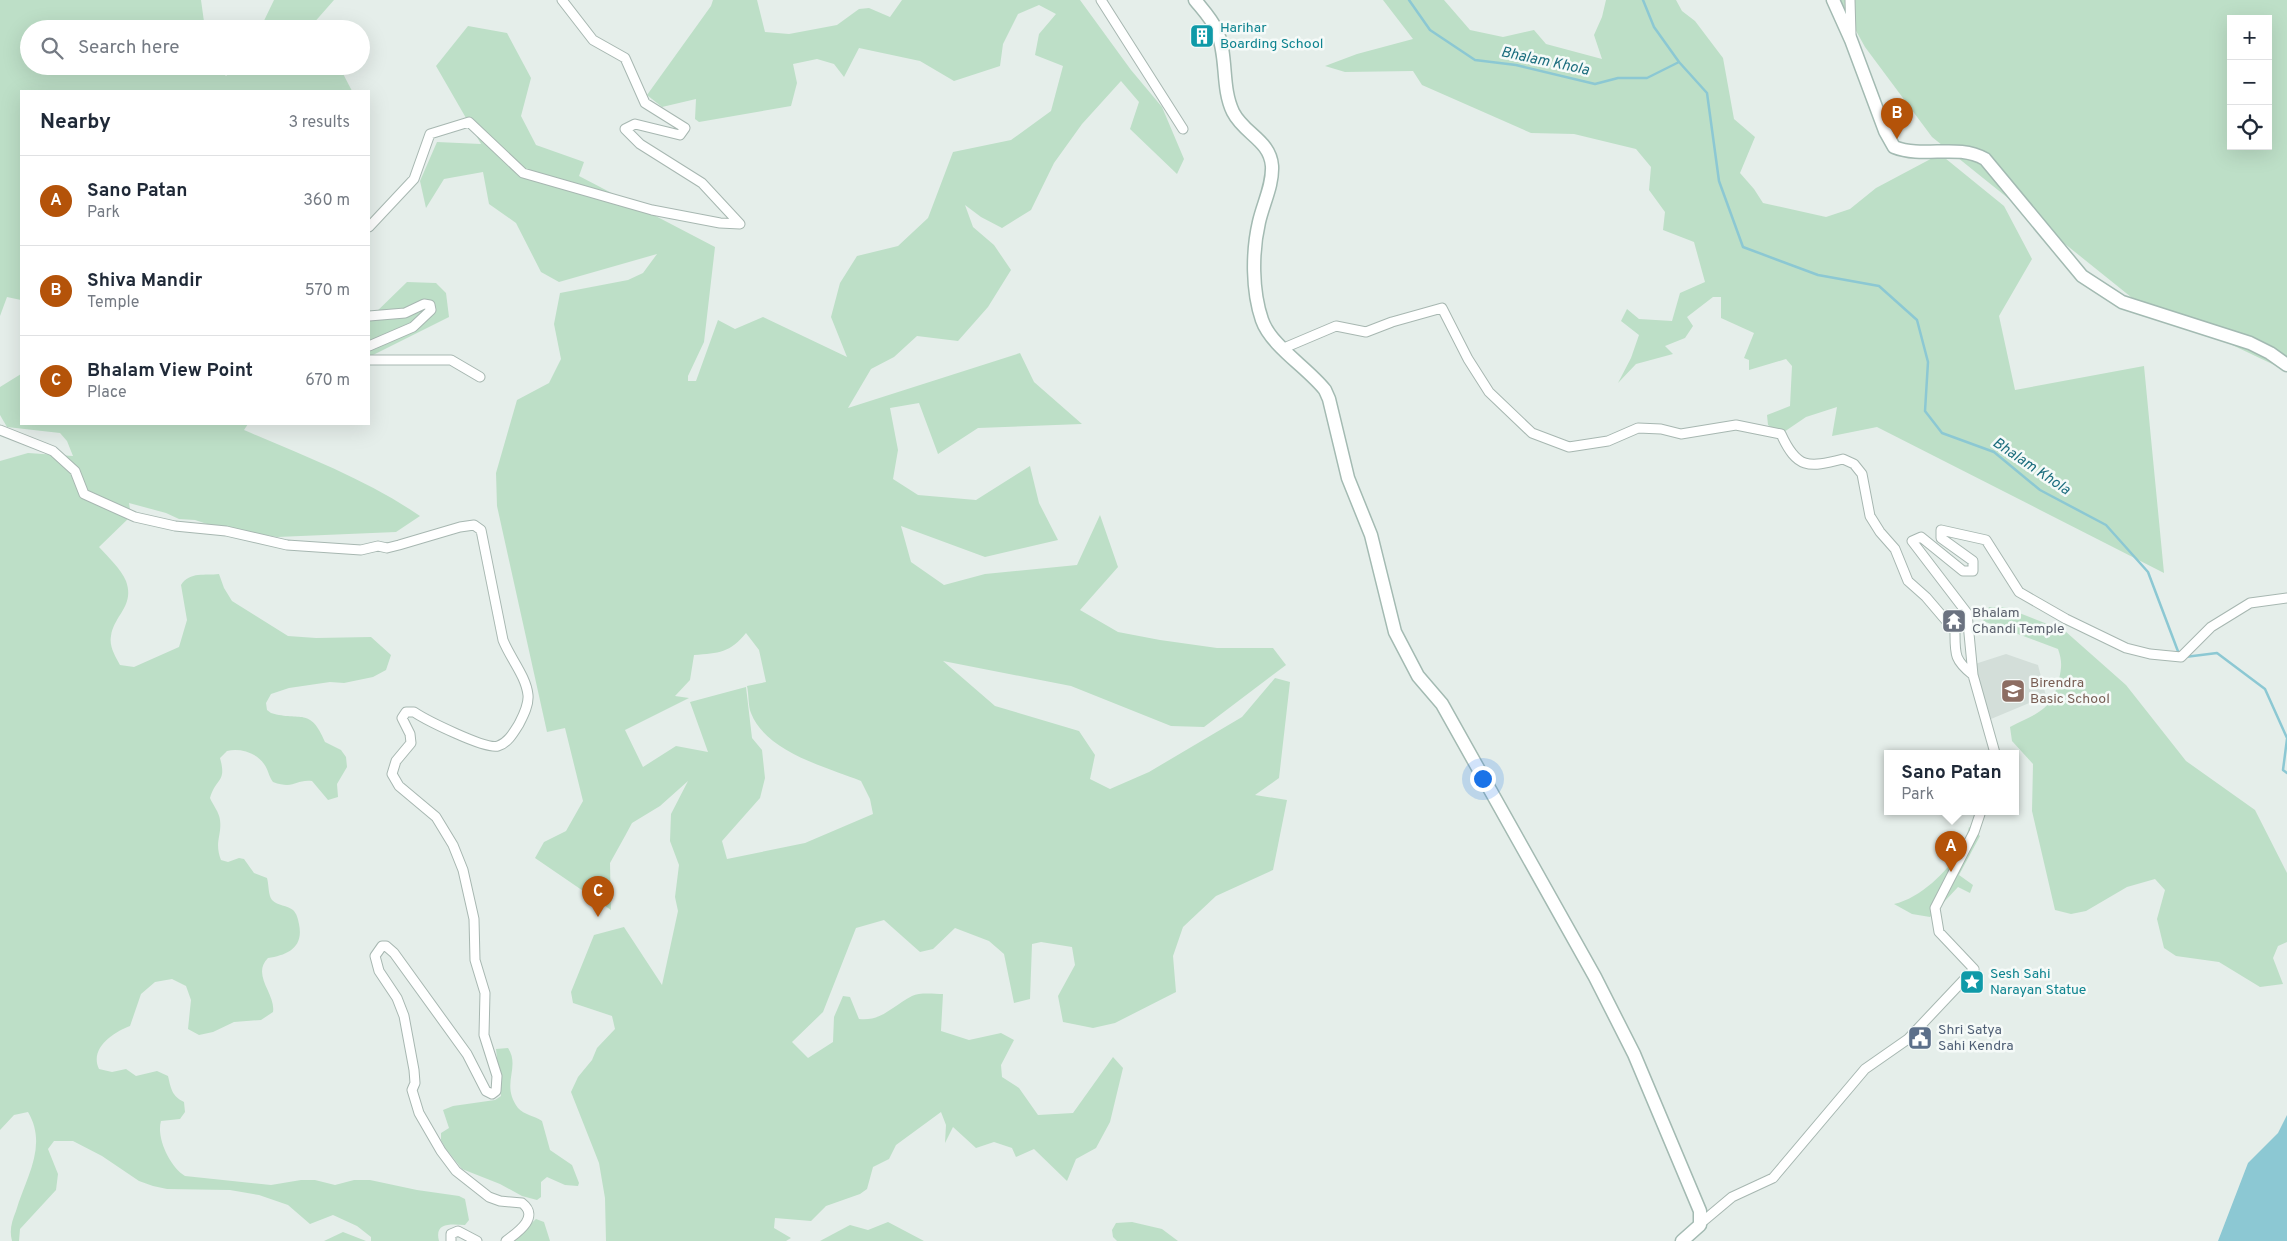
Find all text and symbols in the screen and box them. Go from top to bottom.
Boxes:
map controls [2227,15,2272,150]
button: + [2227,15,2272,60]
search box [20,20,370,75]
place label: Harihar Boarding School [1220,20,1323,53]
building icon: Harihar Boarding School [1189,23,1215,49]
icon: search [38,34,66,62]
text: Search here [78,36,180,60]
water label: Bhalam Khola [1499,43,1591,81]
button: − [2227,60,2272,105]
pin: B [1881,98,1913,139]
button: locate [2227,105,2272,150]
text: Nearby [40,109,111,136]
text: 3 results [288,113,350,133]
text: Sano Patan [87,179,188,203]
text: A [50,191,62,211]
text: 360 m [303,191,350,211]
text: Park [87,203,120,223]
text: Shiva Mandir [87,269,202,293]
text: B [50,281,62,301]
text: 570 m [305,281,350,301]
text: Temple [87,293,139,313]
text: Bhalam View Point [87,359,253,383]
text: C [51,371,61,391]
text: 670 m [305,371,350,391]
text: Place [87,383,127,403]
water label: Bhalam Khola [1988,434,2074,500]
place label: Bhalam Chandi Temple [1972,605,2065,638]
temple icon: Bhalam Chandi Temple [1941,608,1967,634]
place label: Birendra Basic School [2030,675,2110,708]
school or university icon: Birendra Basic School [2000,678,2026,704]
popup [1884,750,2019,815]
text: Sano Patan [1901,761,2002,785]
your location [1470,766,1496,792]
text: Park [1901,785,1934,805]
pin: A [1935,831,1967,872]
pin: C [582,876,614,917]
place label: Sesh Sahi Narayan Statue [1990,966,2086,999]
place icon: Sesh Sahi Narayan Statue [1959,969,1985,995]
place label: Shri Satya Sahi Kendra [1938,1022,2014,1055]
public building icon: Shri Satya Sahi Kendra [1907,1025,1933,1051]

